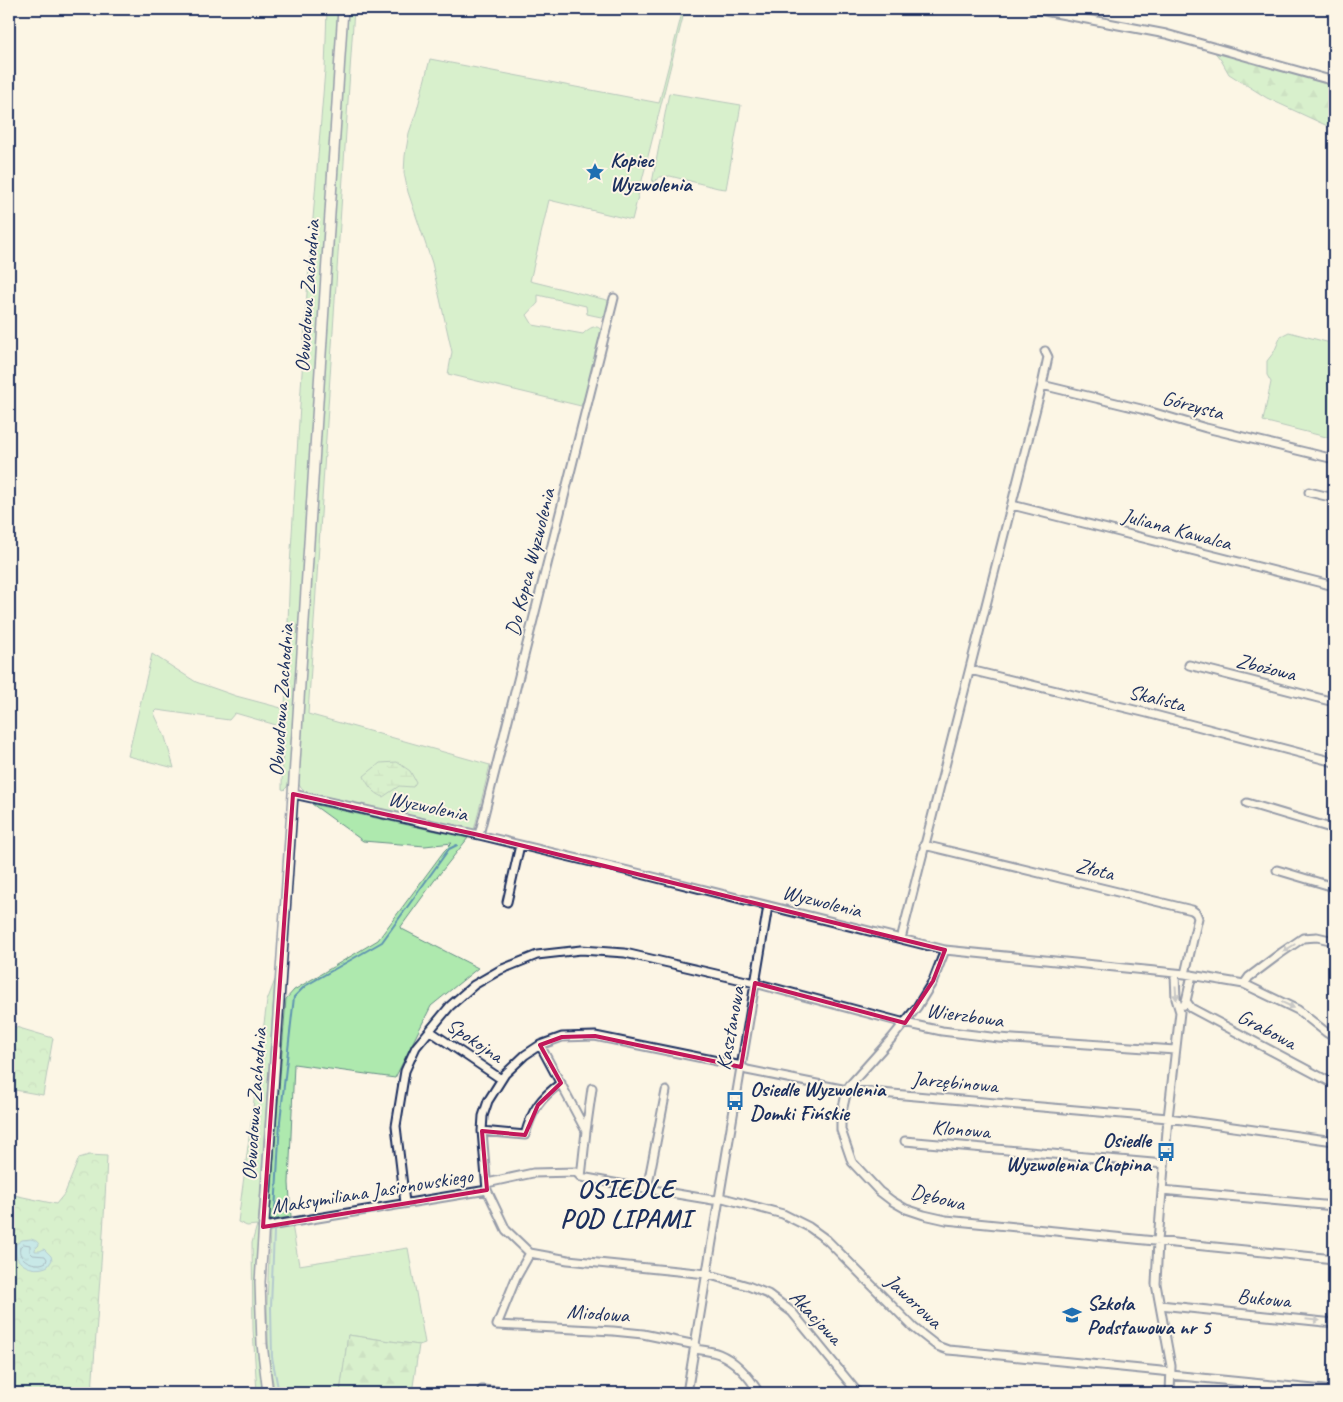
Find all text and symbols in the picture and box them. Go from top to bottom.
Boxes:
place label: Kopiec Wyzwolenia [610,147,693,197]
place icon: Kopiec Wyzwolenia [584,161,606,183]
street label: Obwodowa Zachodnia [289,217,325,373]
street label: Górzysta [1160,384,1228,426]
street label: Do Kopca Wyzwolenia [499,484,561,638]
street label: Juliana Kawalca [1119,502,1236,556]
street label: Obwodowa Zachodnia [263,621,299,777]
street label: Zbożowa [1234,647,1300,687]
street label: Skalista [1126,678,1190,718]
street label: Wyzwolenia [386,785,472,827]
street label: Złota [1073,852,1118,887]
street label: Wyzwolenia [780,879,866,924]
one-way arrow [1282,943,1295,952]
street label: Kasztanowa [710,982,750,1072]
one-way arrow [1173,985,1181,1001]
street label: Wierzbowa [925,997,1007,1034]
one-way arrow [1281,1001,1295,1009]
street label: Grabowa [1233,1003,1303,1056]
street label: Spokojna [442,1012,510,1070]
street label: Obwodowa Zachodnia [236,1025,272,1181]
street label: Jarzębinowa [910,1065,1001,1099]
place label: Osiedle Wyzwolenia Domki Fińskie [750,1076,887,1126]
bus stop icon: Osiedle Wyzwolenia Domki Fińskie [724,1090,746,1112]
street label: Klonowa [931,1114,993,1145]
place label: Osiedle Wyzwolenia Chopina [1006,1127,1153,1177]
bus stop icon: Osiedle Wyzwolenia Chopina [1155,1141,1177,1163]
street label: Maksymiliana Jasionowskiego [270,1162,476,1220]
district label: OSIEDLE POD LIPAMI [560,1172,697,1235]
street label: Dębowa [908,1178,969,1217]
street label: Jaworowa [879,1267,949,1335]
street label: Bukowa [1236,1282,1294,1314]
street label: Akacjowa [784,1284,850,1352]
place label: Szkoła Podstawowa nr 5 [1087,1290,1212,1340]
street label: Miodowa [566,1298,632,1328]
school or university icon: Szkoła Podstawowa nr 5 [1061,1304,1083,1326]
one-way arrow [1305,1317,1321,1325]

